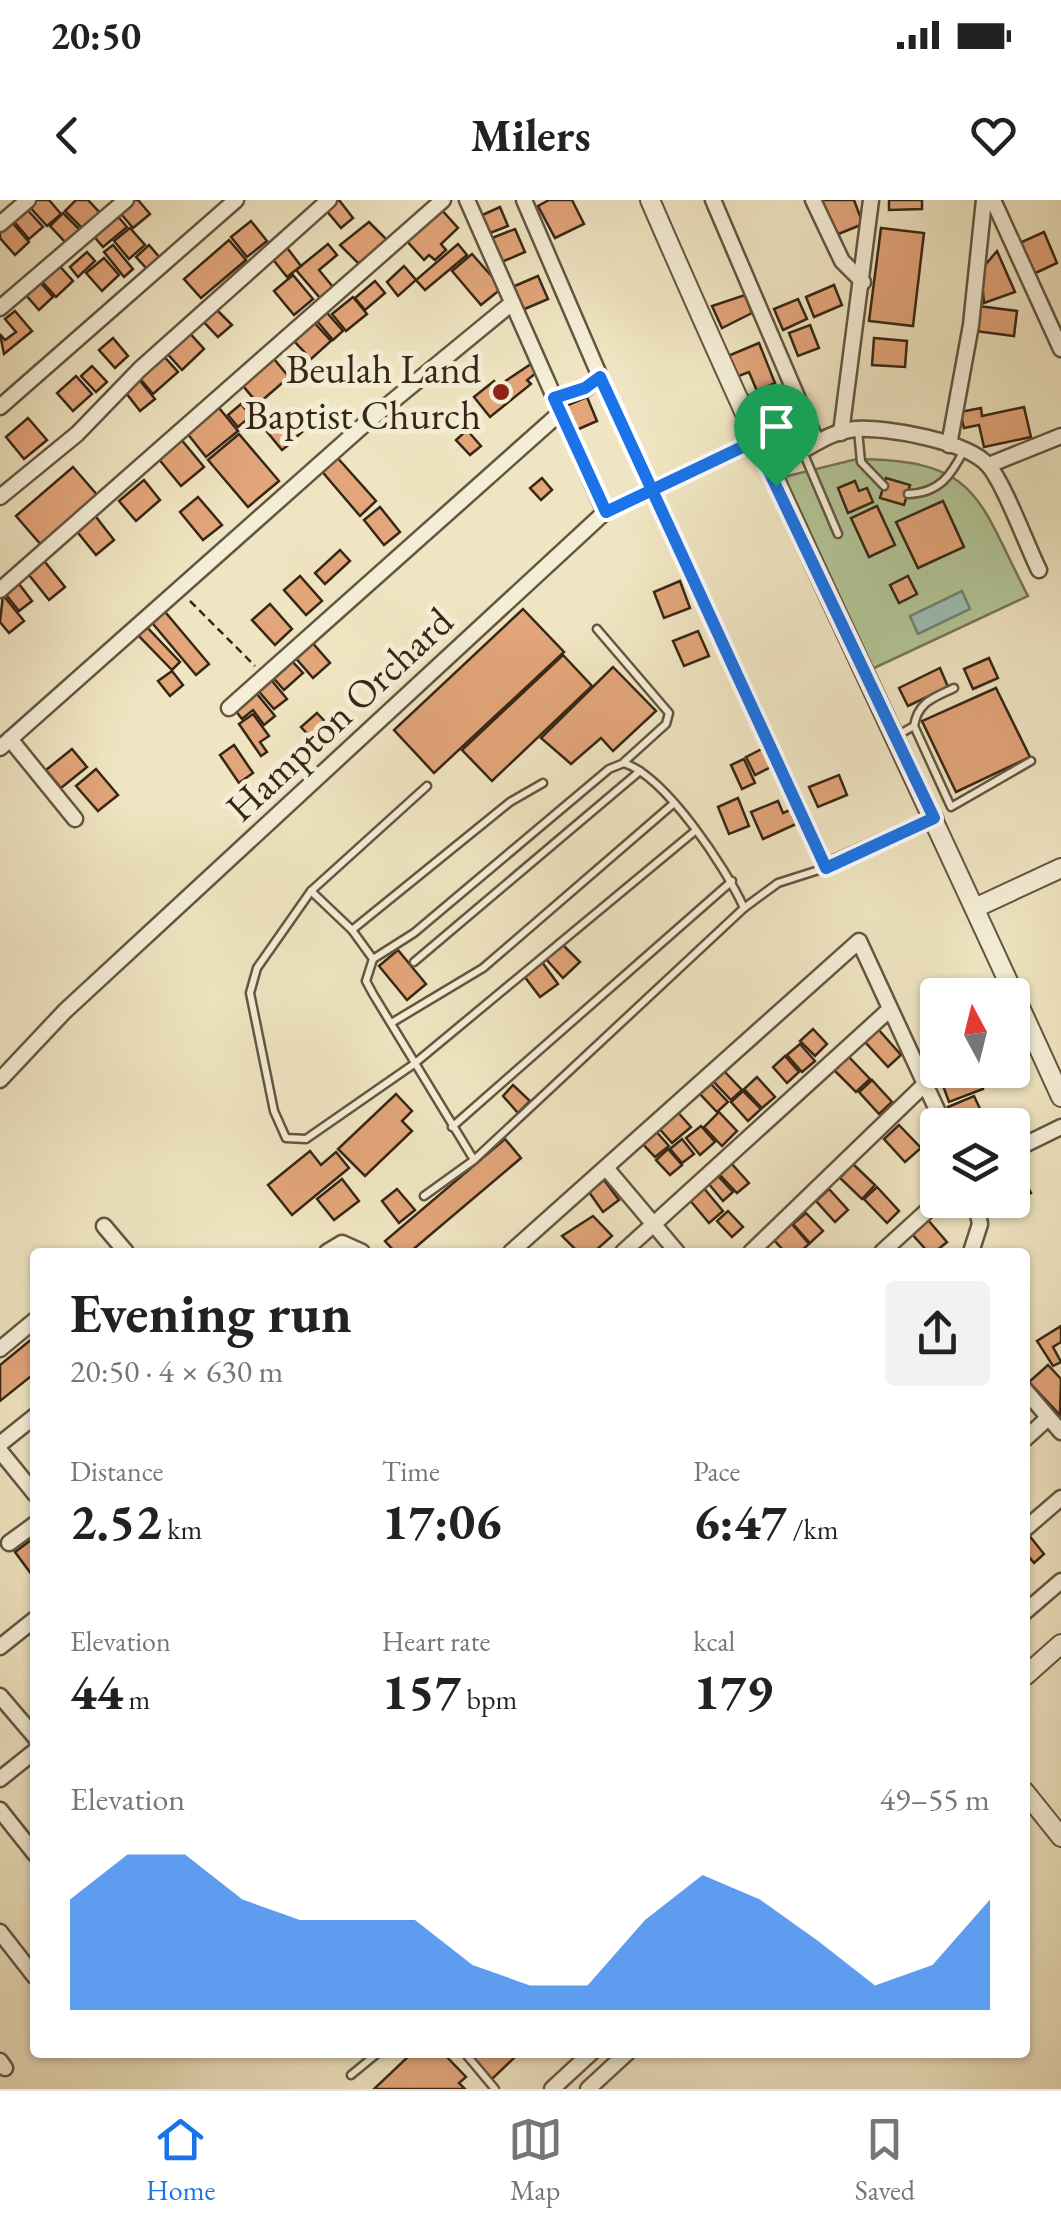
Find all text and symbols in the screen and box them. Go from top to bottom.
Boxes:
text: 20:50 [50,11,141,60]
text: Milers [470,106,591,164]
icon: back [40,108,95,163]
icon: heart [966,108,1021,163]
place label: Beulah Land Baptist Church [245,343,482,441]
marker: Beulah Land Baptist Church [490,381,512,403]
pin [734,384,819,487]
icon: arrive [749,399,804,454]
street label: Hampton Orchard [214,595,464,833]
north arrow [920,978,1030,1088]
map controls [920,978,1030,1218]
button: layers [920,1108,1030,1218]
text: Evening run [70,1277,352,1348]
button: share [885,1281,990,1386]
text: 20:50 · 4 × 630 m [70,1350,283,1392]
text: Distance [70,1453,164,1489]
text: Time [382,1453,440,1489]
text: Pace [693,1453,740,1489]
text: 2.52 [70,1489,162,1554]
text: 17:06 [382,1489,502,1554]
text: 6:47 [693,1489,787,1554]
text: km [162,1511,202,1547]
text: /km [787,1511,838,1547]
text: Elevation [70,1623,171,1659]
text: Heart rate [382,1623,490,1659]
text: kcal [693,1623,735,1659]
text: 44 [70,1659,123,1724]
text: 157 [382,1659,461,1724]
text: 179 [693,1659,773,1724]
text: m [123,1681,150,1717]
text: bpm [461,1681,517,1717]
text: Elevation [70,1778,185,1820]
text: 49–55 m [880,1778,990,1820]
tab: Home [146,2112,215,2208]
tab: Map [508,2112,563,2208]
tab: Saved [855,2112,915,2208]

